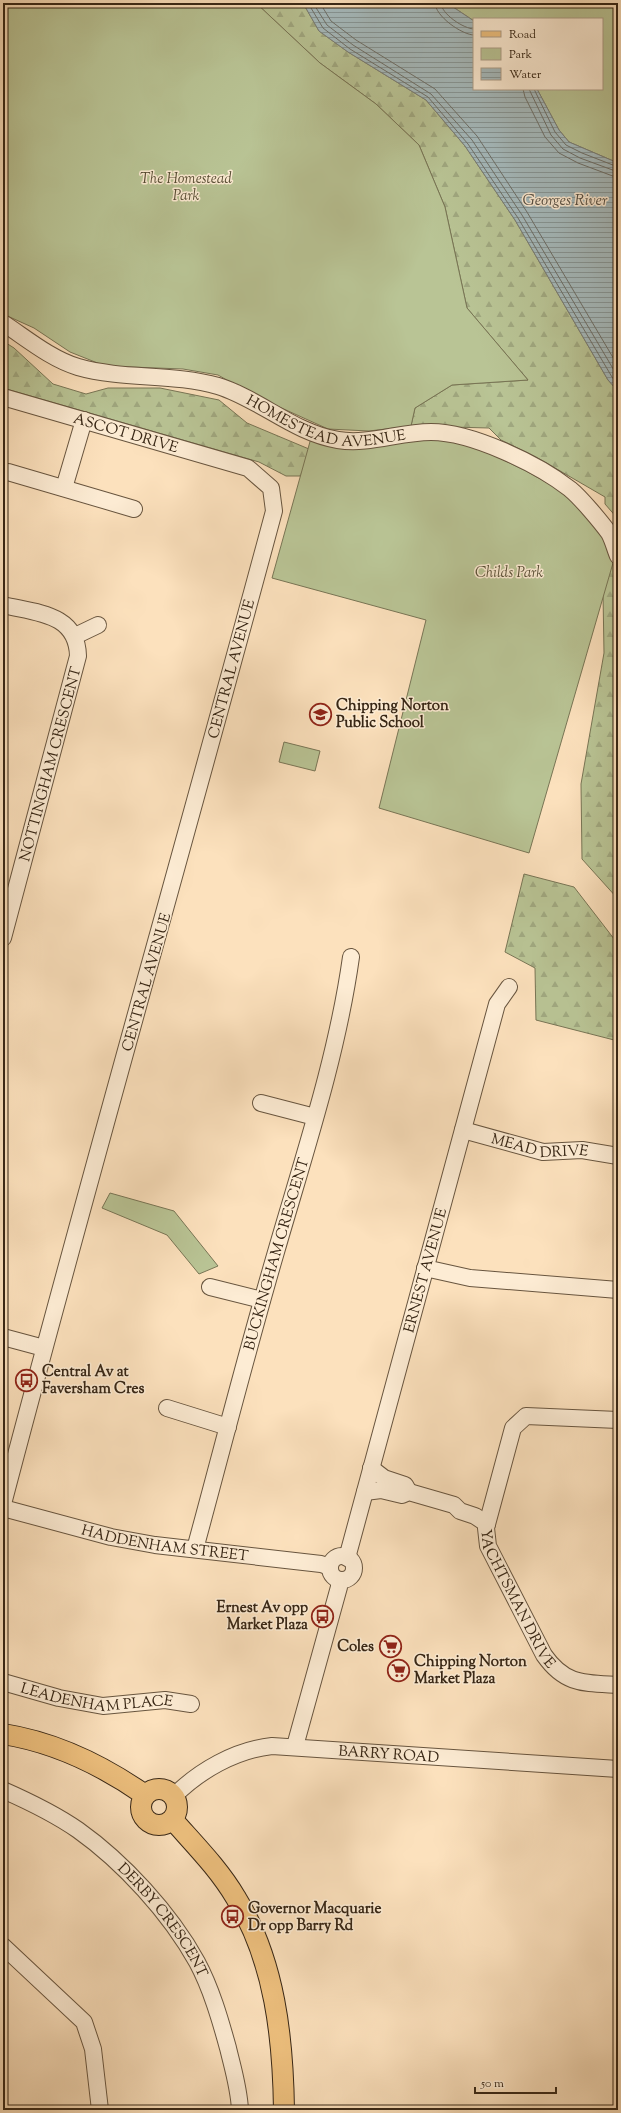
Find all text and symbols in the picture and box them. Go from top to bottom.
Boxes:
legend [473,18,603,90]
text: Road [509,26,536,44]
text: Park [509,46,532,64]
text: Water [509,66,542,84]
park label: The Homestead Park [140,169,233,207]
water label: Georges River [522,190,608,213]
street label: HOMESTEAD AVENUE [242,391,407,453]
street label: ASCOT DRIVE [71,409,180,459]
park label: Childs Park [475,563,543,584]
street label: CENTRAL AVENUE [204,597,261,741]
street label: NOTTINGHAM CRESCENT [15,664,88,864]
place label: Chipping Norton Public School [336,696,449,734]
school or university icon: Chipping Norton Public School [308,701,334,727]
street label: CENTRAL AVENUE [118,911,177,1054]
street label: MEAD DRIVE [488,1129,590,1164]
street label: BUCKINGHAM CRESCENT [240,1155,315,1353]
street label: ERNEST AVENUE [399,1206,453,1335]
place label: Central Av at Faversham Cres [42,1362,145,1400]
bus stop icon: Central Av at Faversham Cres [14,1367,40,1393]
street label: HADDENHAM STREET [79,1520,250,1568]
street label: YACHTSMAN DRIVE [474,1528,559,1674]
place label: Ernest Av opp Market Plaza [216,1598,309,1636]
bus stop icon: Ernest Av opp Market Plaza [310,1603,336,1629]
supermarket icon: Coles [377,1633,403,1659]
place label: Coles [337,1637,374,1658]
place label: Chipping Norton Market Plaza [414,1652,527,1690]
supermarket icon: Chipping Norton Market Plaza [386,1657,412,1683]
street label: LEADENHAM PLACE [18,1679,174,1718]
street label: BARRY ROAD [337,1741,440,1769]
street label: DERBY CRESCENT [112,1859,212,1981]
place label: Governor Macquarie Dr opp Barry Rd [248,1899,381,1937]
bus stop icon: Governor Macquarie Dr opp Barry Rd [220,1904,246,1930]
scale bar [475,2069,556,2095]
text: 50 m [480,2075,504,2093]

